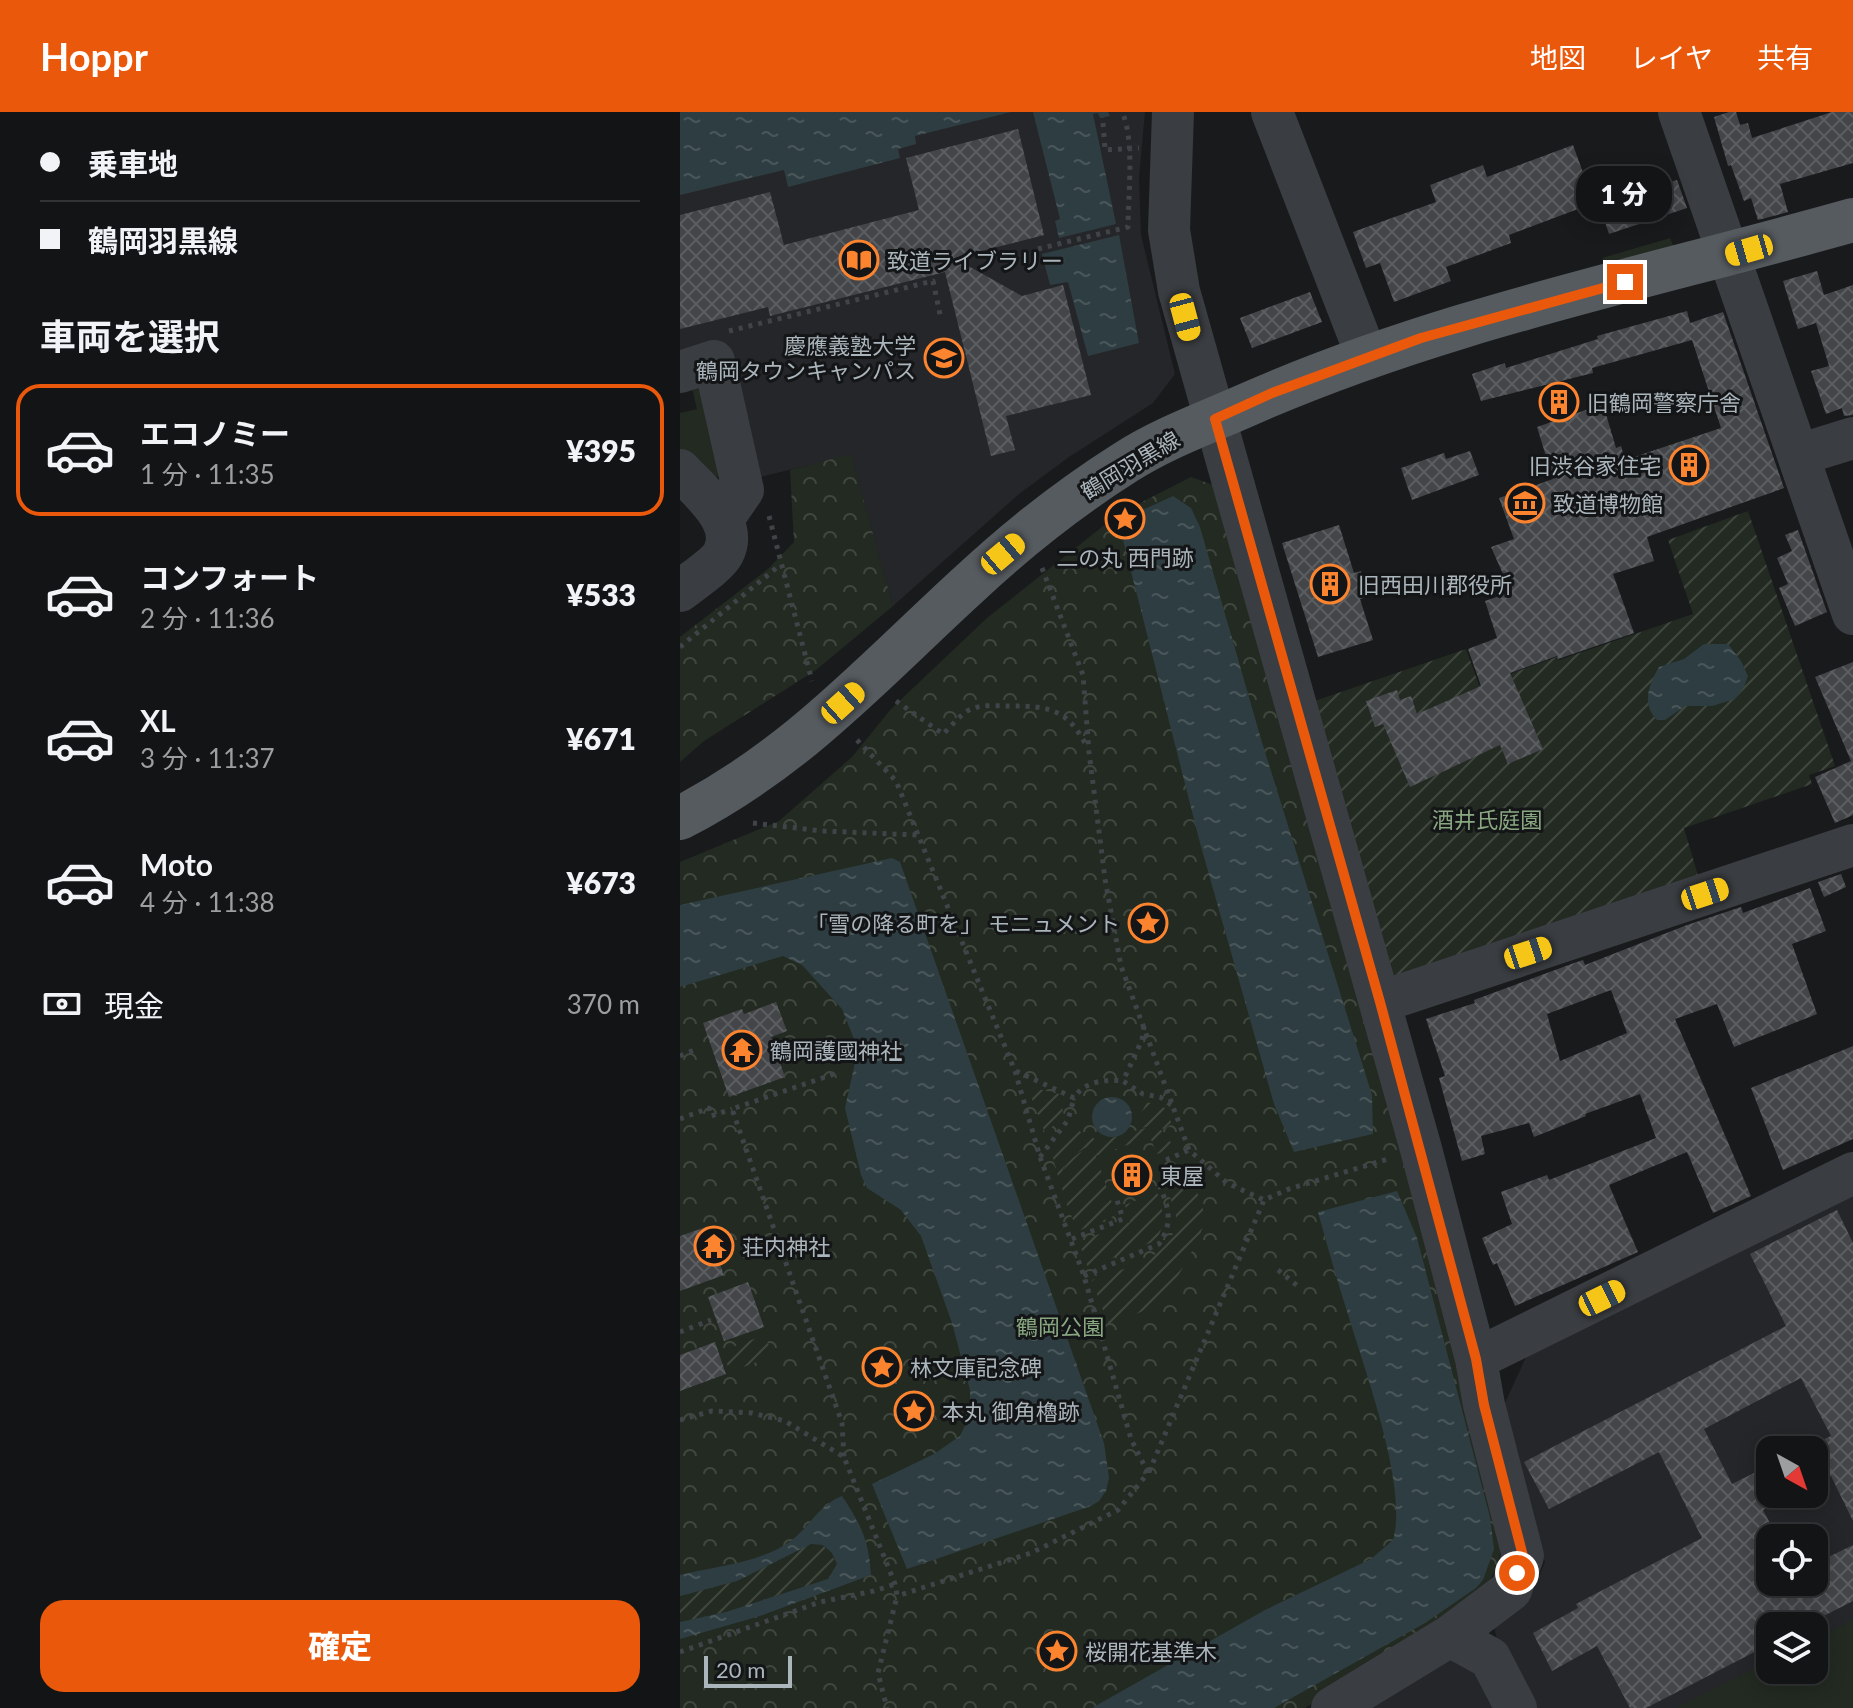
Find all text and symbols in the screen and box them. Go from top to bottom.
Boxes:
text: Hoppr [40,33,148,79]
text: 地図 [1530,40,1586,74]
text: レイヤ [1630,40,1713,74]
text: 共有 [1757,40,1813,74]
text: 乗車地 [88,145,178,181]
callout: 1 分 [1577,166,1673,222]
text: 1 分 [1600,178,1648,210]
text: 鶴岡羽黒線 [88,222,238,258]
car [1723,232,1775,268]
library icon: 致道ライブラリー [838,239,880,281]
place label: 致道ライブラリー [887,247,1063,274]
route end [1607,264,1643,300]
car [1167,291,1203,343]
text: 車両を選択 [40,314,220,358]
place label: 慶應義塾大学 鶴岡タウンキャンパス [696,332,916,384]
school or university icon: 慶應義塾大学 鶴岡タウンキャンパス [923,337,965,379]
building icon: 旧鶴岡警察庁舎 [1538,381,1580,423]
place label: 旧鶴岡警察庁舎 [1587,389,1741,416]
icon: car [44,414,116,486]
text: エコノミー [140,415,290,451]
street label: 鶴岡羽黒線 [1076,425,1184,505]
text: ¥395 [566,432,636,468]
building icon: 旧渋谷家住宅 [1668,444,1710,486]
place label: 旧渋谷家住宅 [1529,452,1661,479]
text: 1 分 · 11:35 [140,458,275,490]
museum icon: 致道博物館 [1504,482,1546,524]
place label: 致道博物館 [1553,490,1663,517]
place icon: 二の丸 西門跡 [1104,498,1146,540]
car [977,529,1029,579]
place label: 二の丸 西門跡 [1056,544,1194,571]
icon: car [44,558,116,630]
text: コンフォート [140,559,319,595]
building icon: 旧西田川郡役所 [1309,563,1351,605]
place label: 旧西田川郡役所 [1358,571,1512,598]
text: ¥533 [566,576,636,612]
text: 2 分 · 11:36 [140,602,275,634]
car [817,678,869,728]
icon: car [44,702,116,774]
text: XL [140,702,176,738]
text: ¥671 [566,720,636,756]
text: 3 分 · 11:37 [140,742,275,774]
park label: 酒井氏庭園 [1432,806,1542,833]
icon: car [44,846,116,918]
text: Moto [140,846,213,882]
text: ¥673 [566,864,636,900]
car [1678,875,1732,913]
text: 4 分 · 11:38 [140,886,275,918]
place icon: 「雪の降る町を」 モニュメント [1127,902,1169,944]
place label: 「雪の降る町を」 モニュメント [806,910,1120,937]
car [1501,934,1555,972]
icon: cash [40,982,84,1026]
text: 現金 [104,987,164,1023]
text: 370 m [567,988,640,1020]
temple icon: 鶴岡護國神社 [721,1029,763,1071]
place label: 鶴岡護國神社 [770,1037,902,1064]
building icon: 東屋 [1111,1154,1153,1196]
place label: 東屋 [1160,1162,1204,1189]
temple icon: 荘内神社 [693,1225,735,1267]
place label: 荘内神社 [742,1233,830,1260]
car [1575,1277,1629,1319]
park label: 鶴岡公園 [1016,1313,1104,1340]
place icon: 林文庫記念碑 [861,1346,903,1388]
place label: 林文庫記念碑 [910,1354,1042,1381]
place icon: 本丸 御角櫓跡 [893,1390,935,1432]
place label: 本丸 御角櫓跡 [942,1398,1080,1425]
north arrow [1756,1436,1828,1508]
map controls [1756,1436,1828,1684]
button: locate [1756,1524,1828,1596]
route start [1499,1555,1535,1591]
button: 確定 [40,1600,640,1692]
button: layers [1756,1612,1828,1684]
place icon: 桜開花基準木 [1036,1630,1078,1672]
place label: 桜開花基準木 [1085,1638,1217,1665]
scale bar [704,1652,792,1688]
text: 20 m [716,1656,765,1683]

